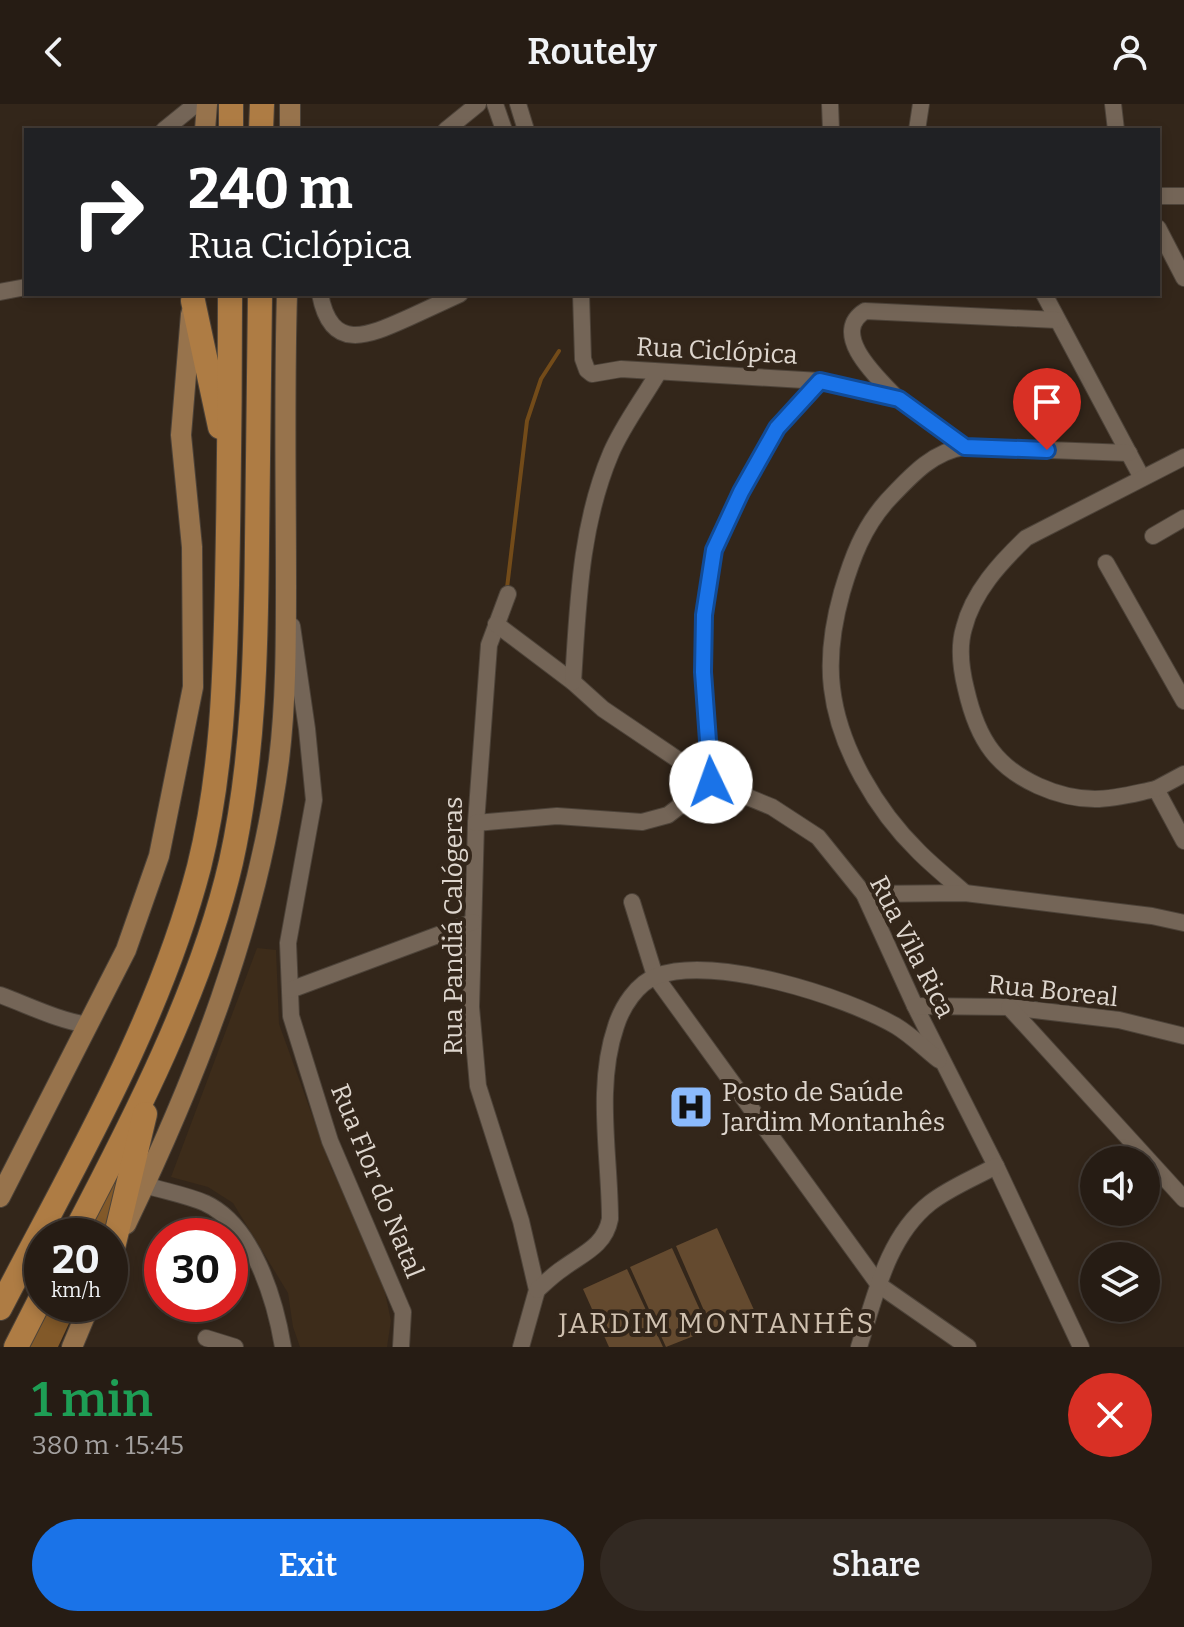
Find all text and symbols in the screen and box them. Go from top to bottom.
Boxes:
icon: back [32,30,76,74]
text: Routely [527,30,657,74]
icon: person [1108,30,1152,74]
text: 240 m [188,156,353,223]
icon: right [56,160,160,264]
text: Rua Ciclópica [188,224,412,268]
street label: Rua Ciclópica [635,331,799,371]
pin [1013,368,1081,450]
icon: arrive [1025,380,1069,424]
position arrow [669,740,753,824]
street label: Rua Pandiá Calógeras [438,797,469,1055]
street label: Rua Vila Rica [863,871,961,1023]
street label: Rua Boreal [987,969,1119,1013]
place label: Posto de Saúde Jardim Montanhês [721,1077,945,1138]
street label: Rua Flor do Natal [324,1079,430,1283]
hospital icon: Posto de Saúde Jardim Montanhês [667,1083,715,1131]
map controls [1080,1146,1160,1322]
button: sound [1080,1146,1160,1226]
speed limit sign: 30 [144,1218,248,1322]
text: 20 [52,1236,100,1284]
button: layers [1080,1242,1160,1322]
text: km/h [51,1278,101,1302]
district label: JARDIM MONTANHÊS [558,1307,875,1340]
text: 1 min [32,1371,153,1429]
button: close [1068,1373,1152,1457]
text: 380 m · 15:45 [32,1430,184,1461]
button: Exit [32,1519,584,1611]
button: Share [600,1519,1152,1611]

